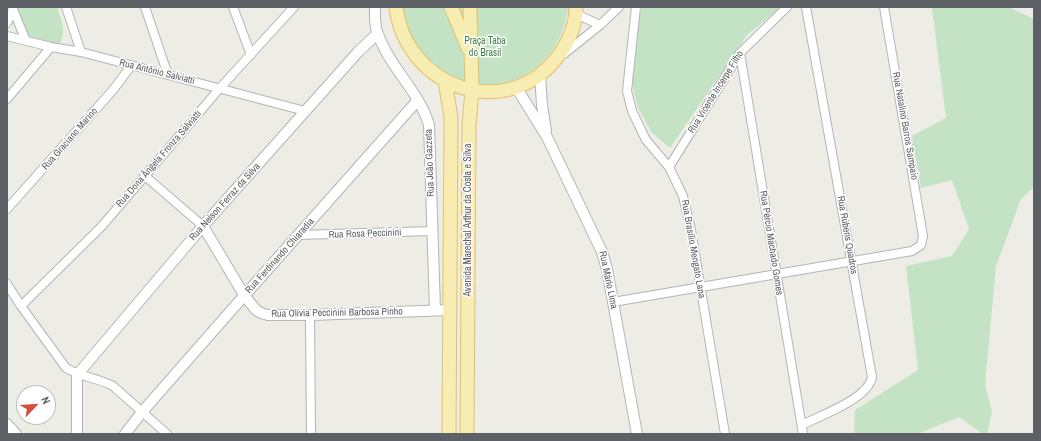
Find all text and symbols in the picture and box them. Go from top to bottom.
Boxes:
park label: Praça Taba do Brasil [464,35,506,58]
street label: Rua Vicente Incerpe Filho [686,48,746,136]
street label: Rua Antônio Salviatti [118,57,196,87]
street label: Rua Natalino Barros Sampaio [890,71,920,181]
street label: Rua Graciano Marino [40,105,100,173]
street label: Rua Dona Ângela Fronza Salviatti [114,108,204,210]
street label: Rua João Gazzeta [423,129,437,197]
street label: Avenida Marechal Arthur da Costa e Silva [462,143,474,297]
street label: Rua Nelson Ferraz da Silva [187,161,263,243]
street label: Rua Pércio Machado Gomes [757,190,785,296]
street label: Rua Rúbens Quadros [834,195,860,275]
street label: Rua Brasílio Mengato Lana [678,199,708,299]
street label: Rua Ferdinando Chiaradia [243,216,317,296]
street label: Rua Rosa Peccinini [328,227,402,241]
street label: Rua Mário Lima [596,250,620,310]
street label: Rua Olívia Peccinini Barbosa Pinho [271,306,403,320]
north arrow [16,385,56,425]
text: N [38,394,54,406]

